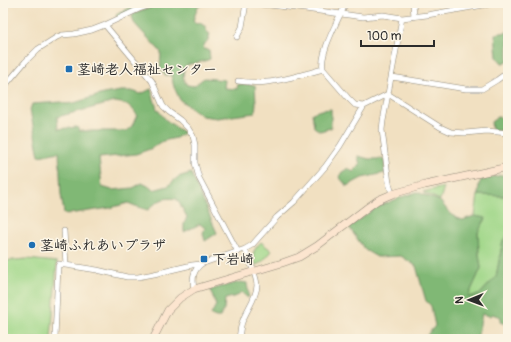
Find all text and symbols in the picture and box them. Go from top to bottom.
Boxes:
scale bar [361,22,434,48]
text: 100 m [367,29,402,44]
place label: 茎崎老人福祉センター [77,61,217,78]
marker: 茎崎老人福祉センター [64,64,74,74]
place label: 茎崎ふれあいプラザ [40,237,166,254]
marker: 茎崎ふれあいプラザ [27,240,37,250]
place label: 下岩崎 [212,251,254,268]
marker: 下岩崎 [199,254,209,264]
north arrow [449,280,489,320]
text: N [453,296,466,304]

